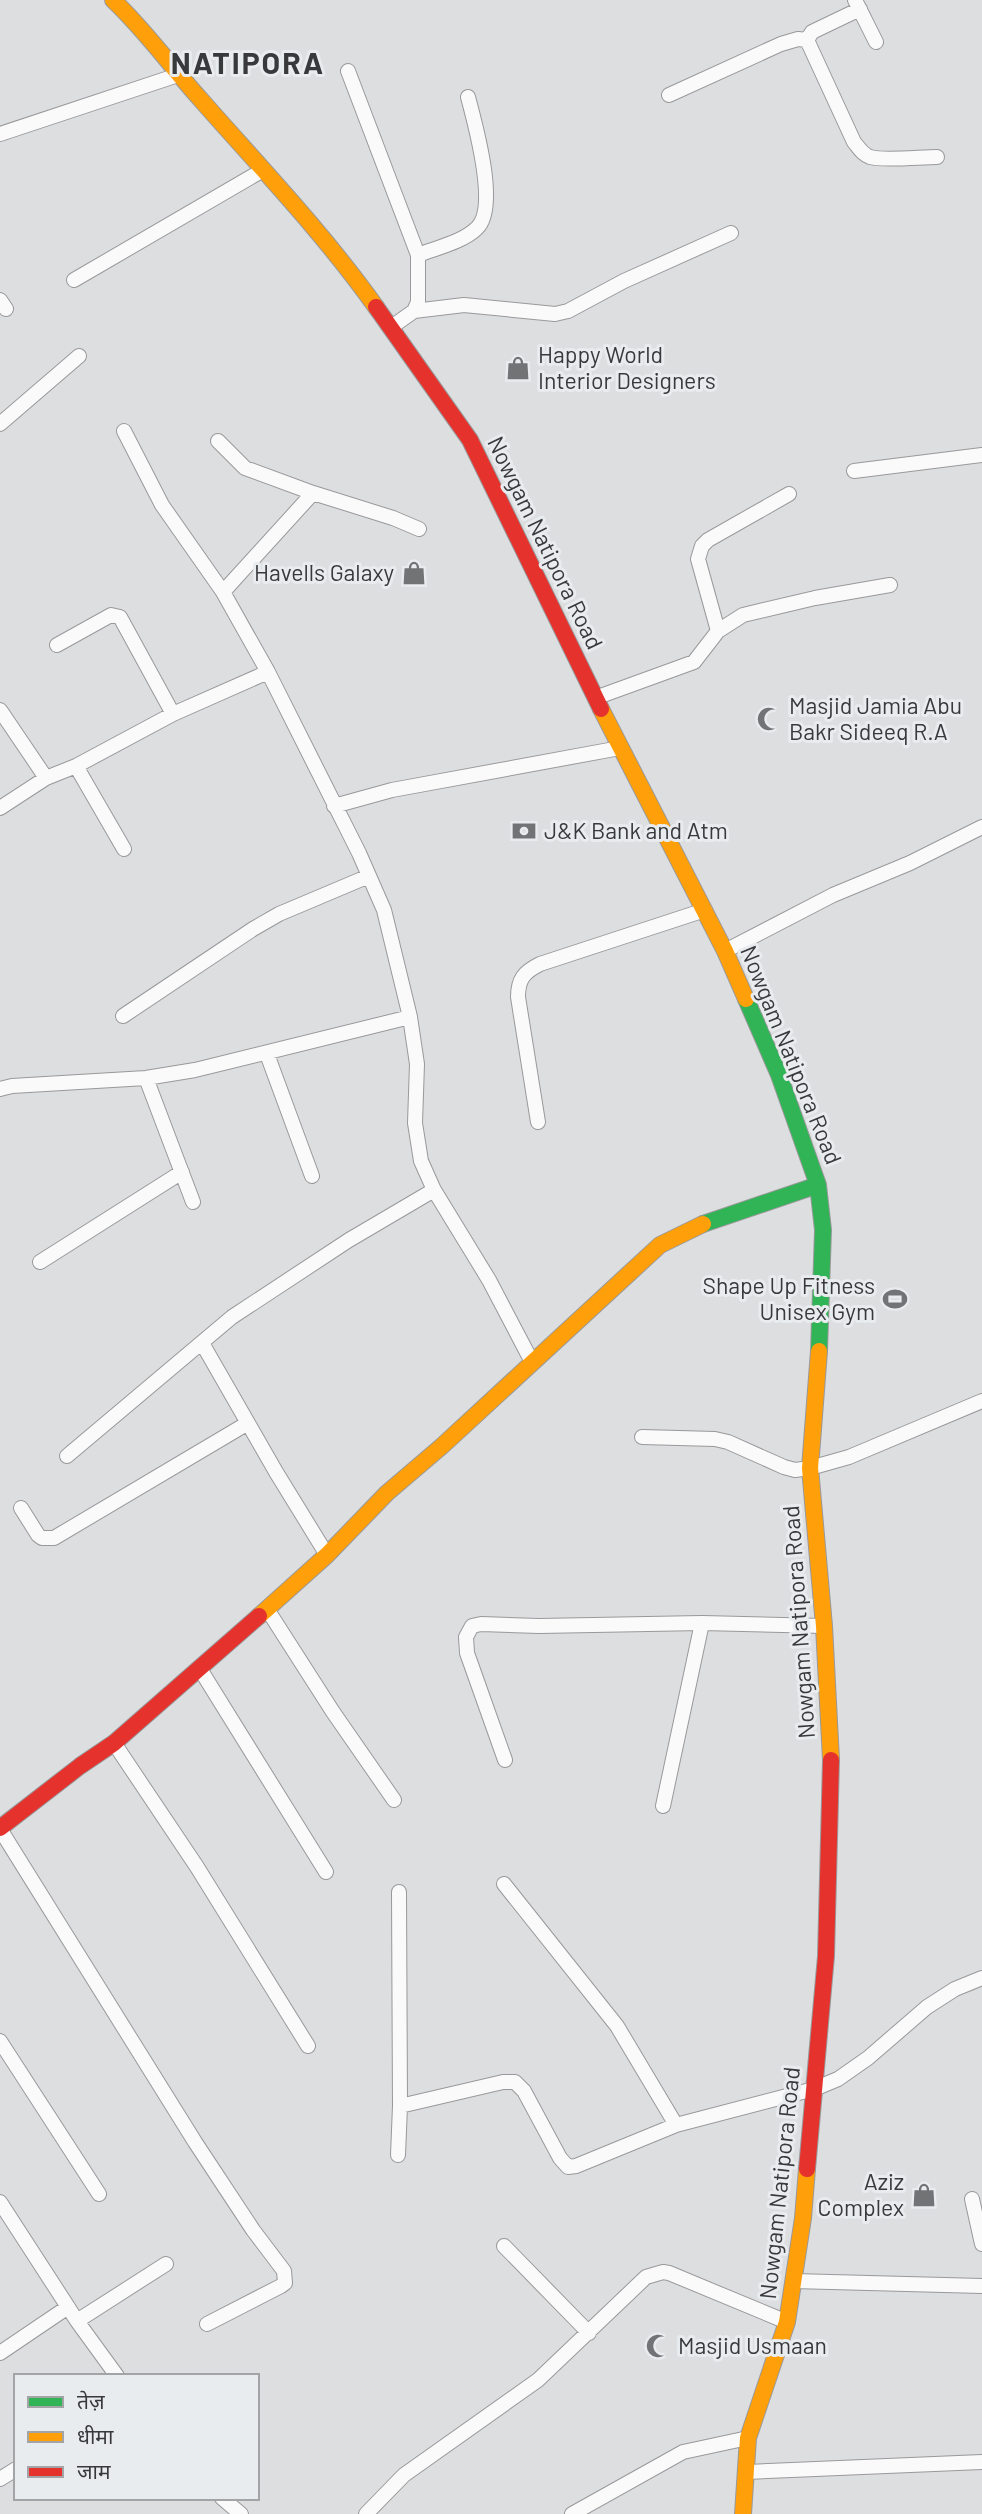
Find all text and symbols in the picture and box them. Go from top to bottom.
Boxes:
district label: NATIPORA [171,44,325,80]
place label: Happy World Interior Designers [538,340,716,394]
shop icon: Happy World Interior Designers [504,354,532,382]
street label: Nowgam Natipora Road [482,432,610,654]
place label: Havells Galaxy [254,558,394,586]
shop icon: Havells Galaxy [400,559,428,587]
place label: Masjid Jamia Abu Bakr Sideeq R.A [789,691,962,745]
mosque icon: Masjid Jamia Abu Bakr Sideeq R.A [755,705,783,733]
place label: J&K Bank and Atm [544,816,728,844]
bank icon: J&K Bank and Atm [510,817,538,845]
street label: Nowgam Natipora Road [735,941,849,1168]
place label: Shape Up Fitness Unisex Gym [702,1271,875,1325]
sports icon: Shape Up Fitness Unisex Gym [881,1285,909,1313]
street label: Nowgam Natipora Road [776,1505,820,1739]
street label: Nowgam Natipora Road [753,2065,805,2300]
place label: Aziz Complex [818,2167,904,2221]
shop icon: Aziz Complex [910,2181,938,2209]
place label: Masjid Usmaan [678,2331,827,2359]
mosque icon: Masjid Usmaan [644,2332,672,2360]
legend [14,2374,259,2500]
text: तेज़ [77,2388,105,2413]
text: धीमा [77,2423,114,2448]
text: जाम [77,2458,111,2483]

